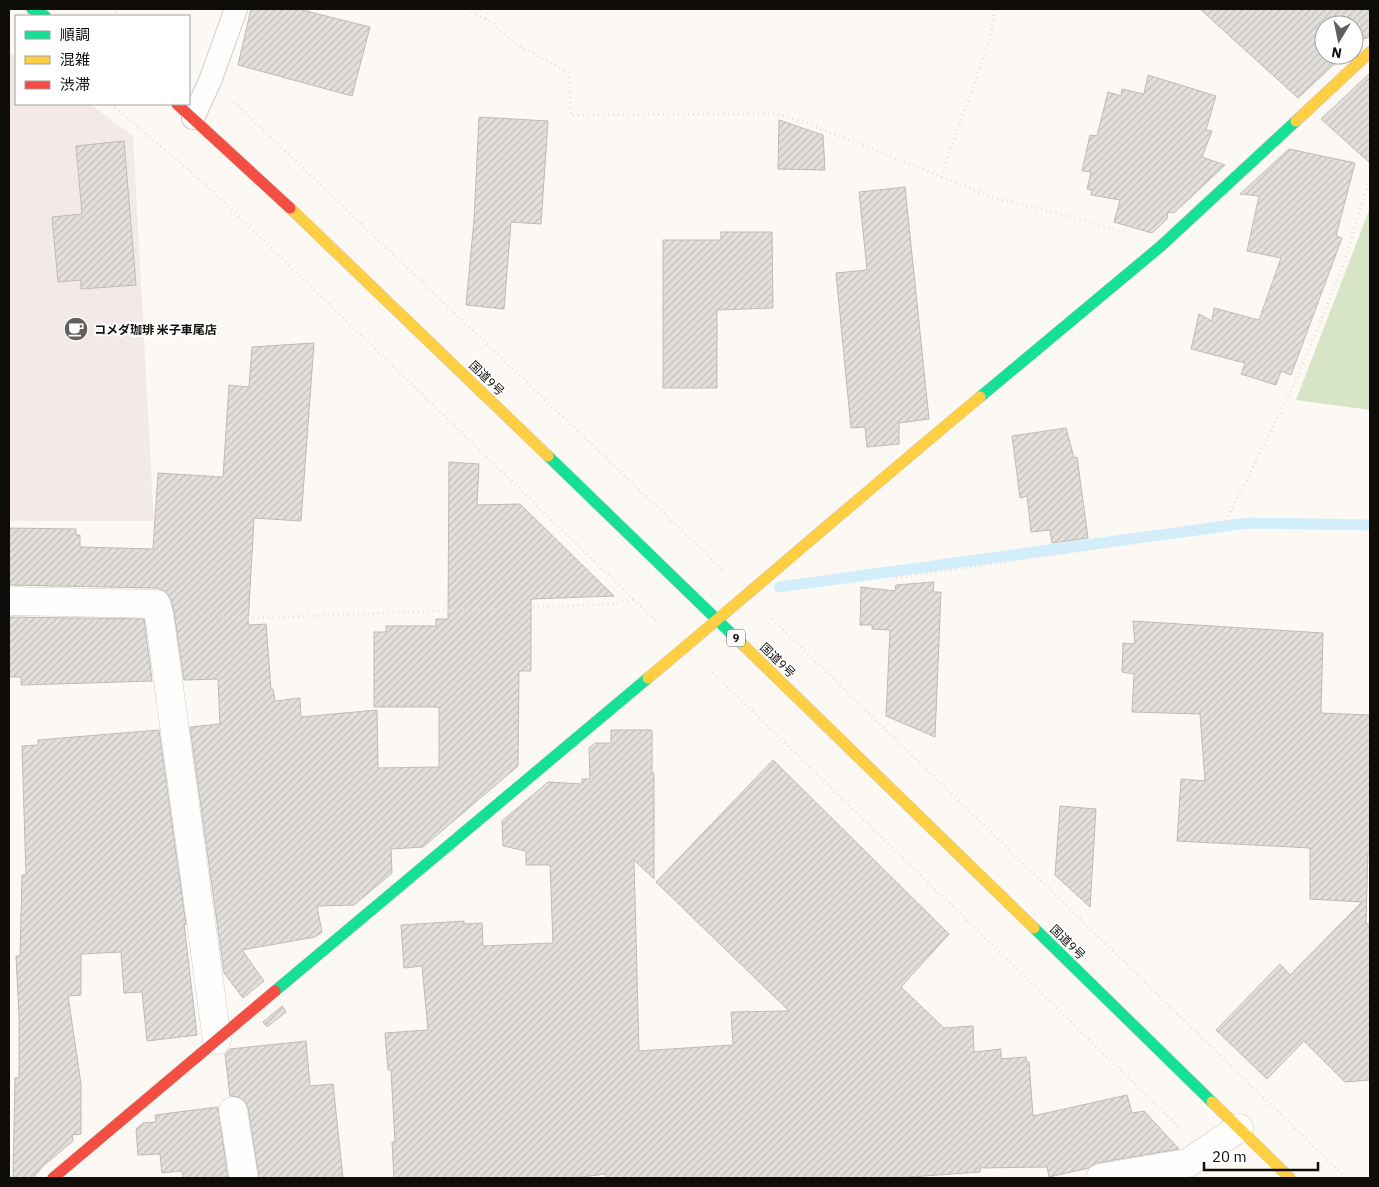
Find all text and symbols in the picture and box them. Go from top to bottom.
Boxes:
legend [15,15,190,105]
north arrow [1314,15,1364,65]
text: 順調 [60,25,90,44]
text: N [1330,43,1343,63]
text: 混雑 [60,50,90,69]
text: 渋滞 [60,75,90,94]
cafe icon: コメダ珈琲 米子車尾店 [63,316,89,342]
place label: コメダ珈琲 米子車尾店 [94,322,217,337]
street label: 国道9号 [466,358,508,398]
road number: 9 [727,630,745,646]
street label: 国道9号 [757,640,799,680]
street label: 国道9号 [1047,922,1089,962]
scale bar [1204,1140,1318,1172]
text: 20 m [1212,1147,1247,1166]

